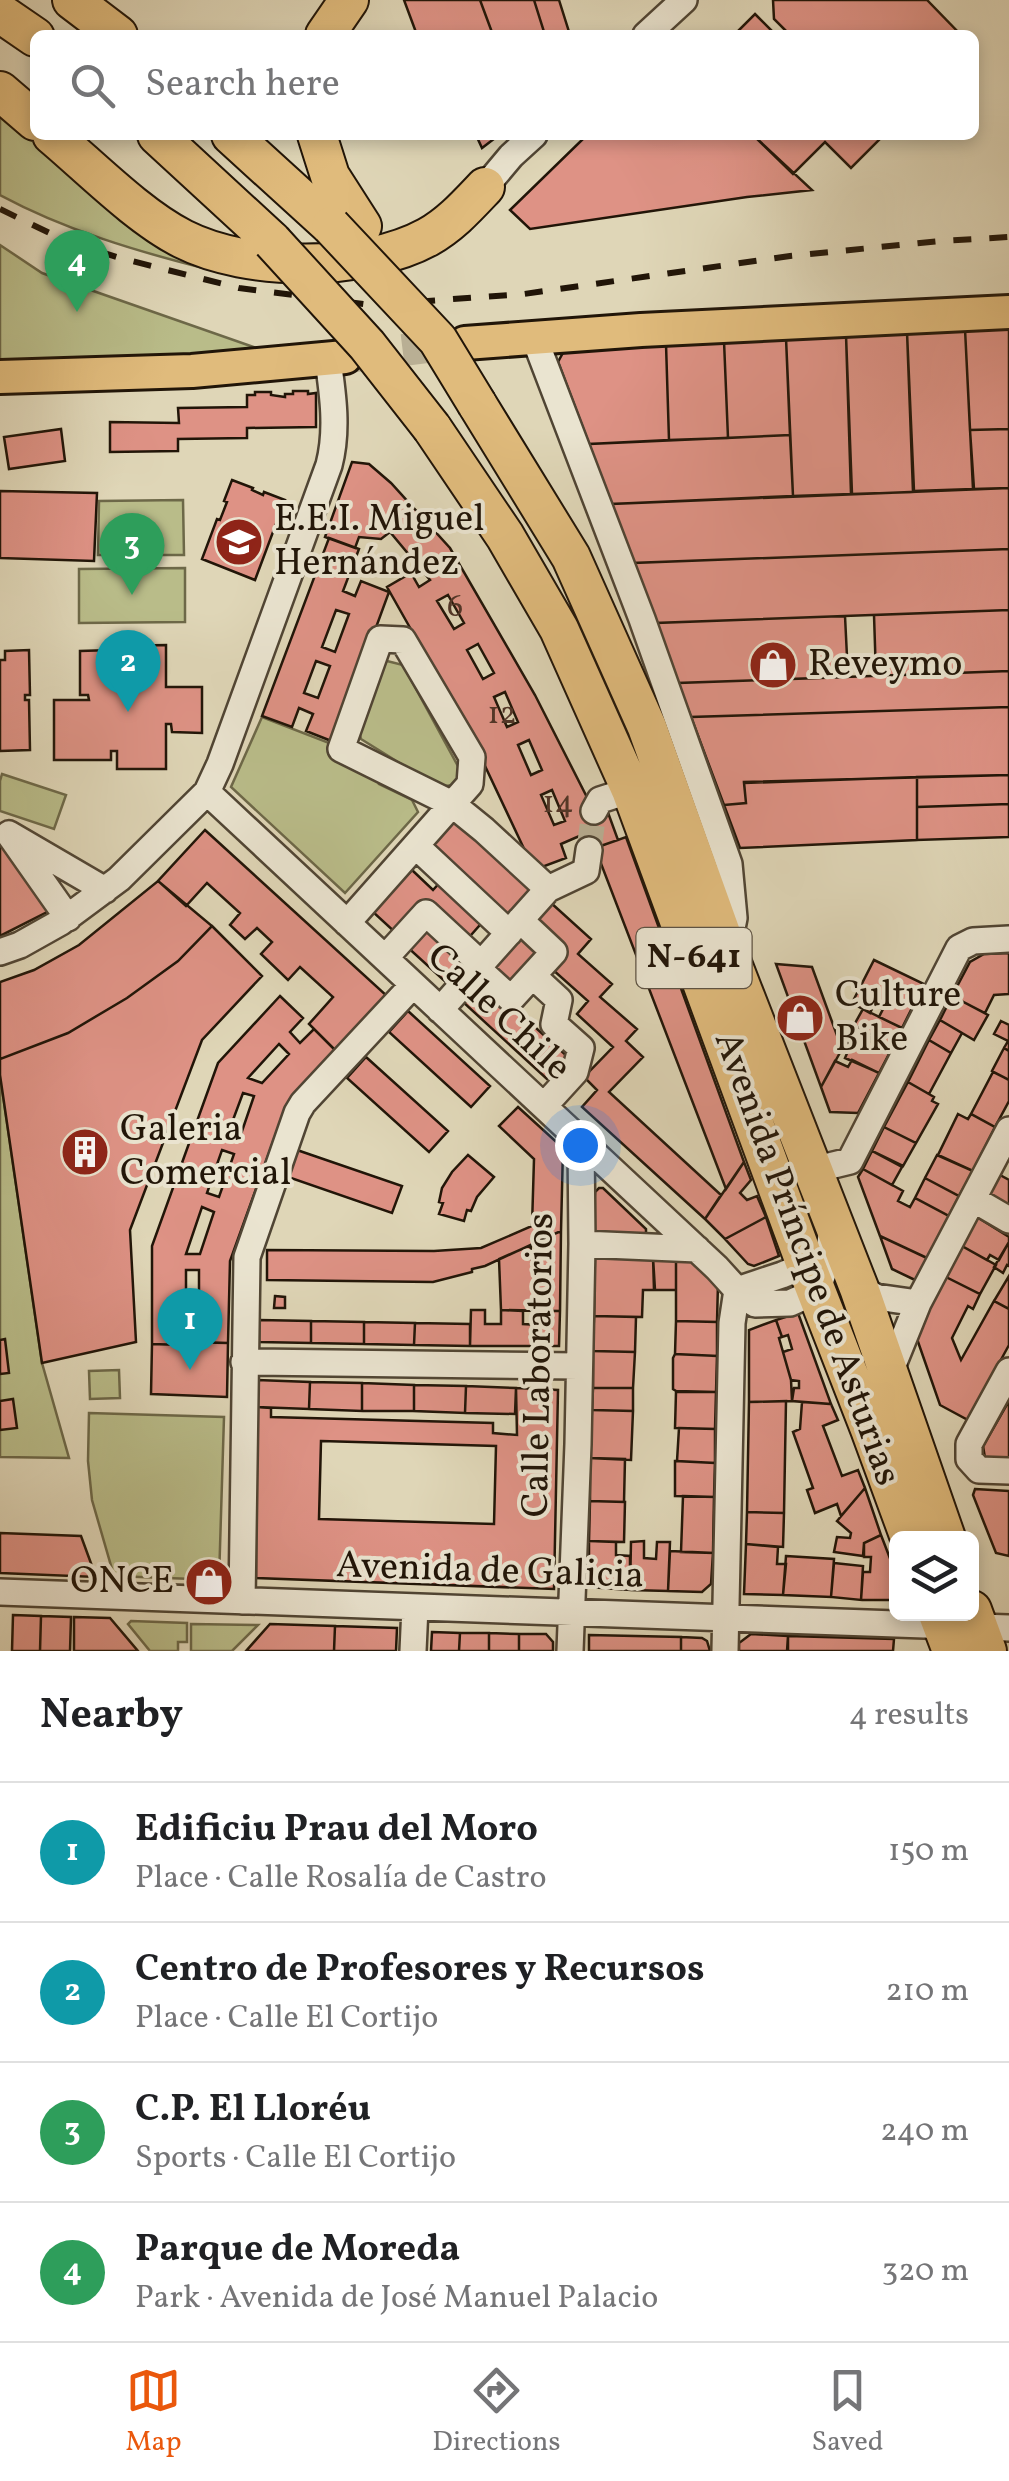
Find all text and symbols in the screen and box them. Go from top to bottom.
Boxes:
search box [30,30,979,140]
icon: search [65,58,120,113]
text: Search here [145,59,340,112]
pin: 4 [44,230,110,312]
place label: E.E.I. Miguel Hernández [274,494,485,591]
pin: 3 [100,512,164,595]
school or university icon: E.E.I. Miguel Hernández [213,516,265,568]
house number: 6 [447,586,463,630]
pin: 2 [96,630,160,712]
shop icon: Reveymo [747,639,799,691]
place label: Reveymo [808,639,963,692]
house number: 12 [487,693,517,737]
house number: 14 [542,782,574,826]
road number: N-641 [636,928,752,988]
street label: Calle Chile [414,932,582,1094]
place label: Culture Bike [835,970,961,1067]
shop icon: Culture Bike [774,992,826,1044]
street label: Avenida Príncipe de Asturias [699,1025,913,1493]
place label: Galeria Comercial [120,1104,291,1201]
your location [555,1120,606,1171]
building icon: Galeria Comercial [59,1126,111,1178]
street label: Calle Laboratorios [511,1212,569,1518]
pin: 1 [158,1288,222,1370]
map controls [889,1531,979,1621]
button: layers [889,1531,979,1621]
street label: Avenida de Galicia [335,1540,645,1604]
place label: ONCE [70,1556,174,1609]
shop icon: ONCE [183,1556,235,1608]
text: Nearby [40,1687,183,1746]
text: 4 results [849,1694,969,1738]
text: Edificiu Prau del Moro [135,1804,538,1857]
text: 1 [66,1830,79,1874]
text: 150 m [888,1830,969,1874]
text: Place · Calle Rosalía de Castro [135,1857,546,1901]
text: Centro de Profesores y Recursos [135,1944,705,1997]
text: 2 [64,1970,81,2014]
text: 210 m [885,1970,969,2014]
text: Place · Calle El Cortijo [135,1997,438,2041]
text: C.P. El Lloréu [135,2084,371,2137]
text: 3 [64,2110,81,2154]
text: 240 m [880,2110,969,2154]
text: Sports · Calle El Cortijo [135,2137,456,2181]
text: Parque de Moreda [135,2224,460,2277]
text: 4 [63,2250,82,2294]
text: 320 m [882,2250,969,2294]
text: Park · Avenida de José Manuel Palacio [135,2277,658,2321]
tab: Map [125,2363,181,2462]
tab: Directions [432,2363,561,2462]
tab: Saved [811,2363,884,2462]

